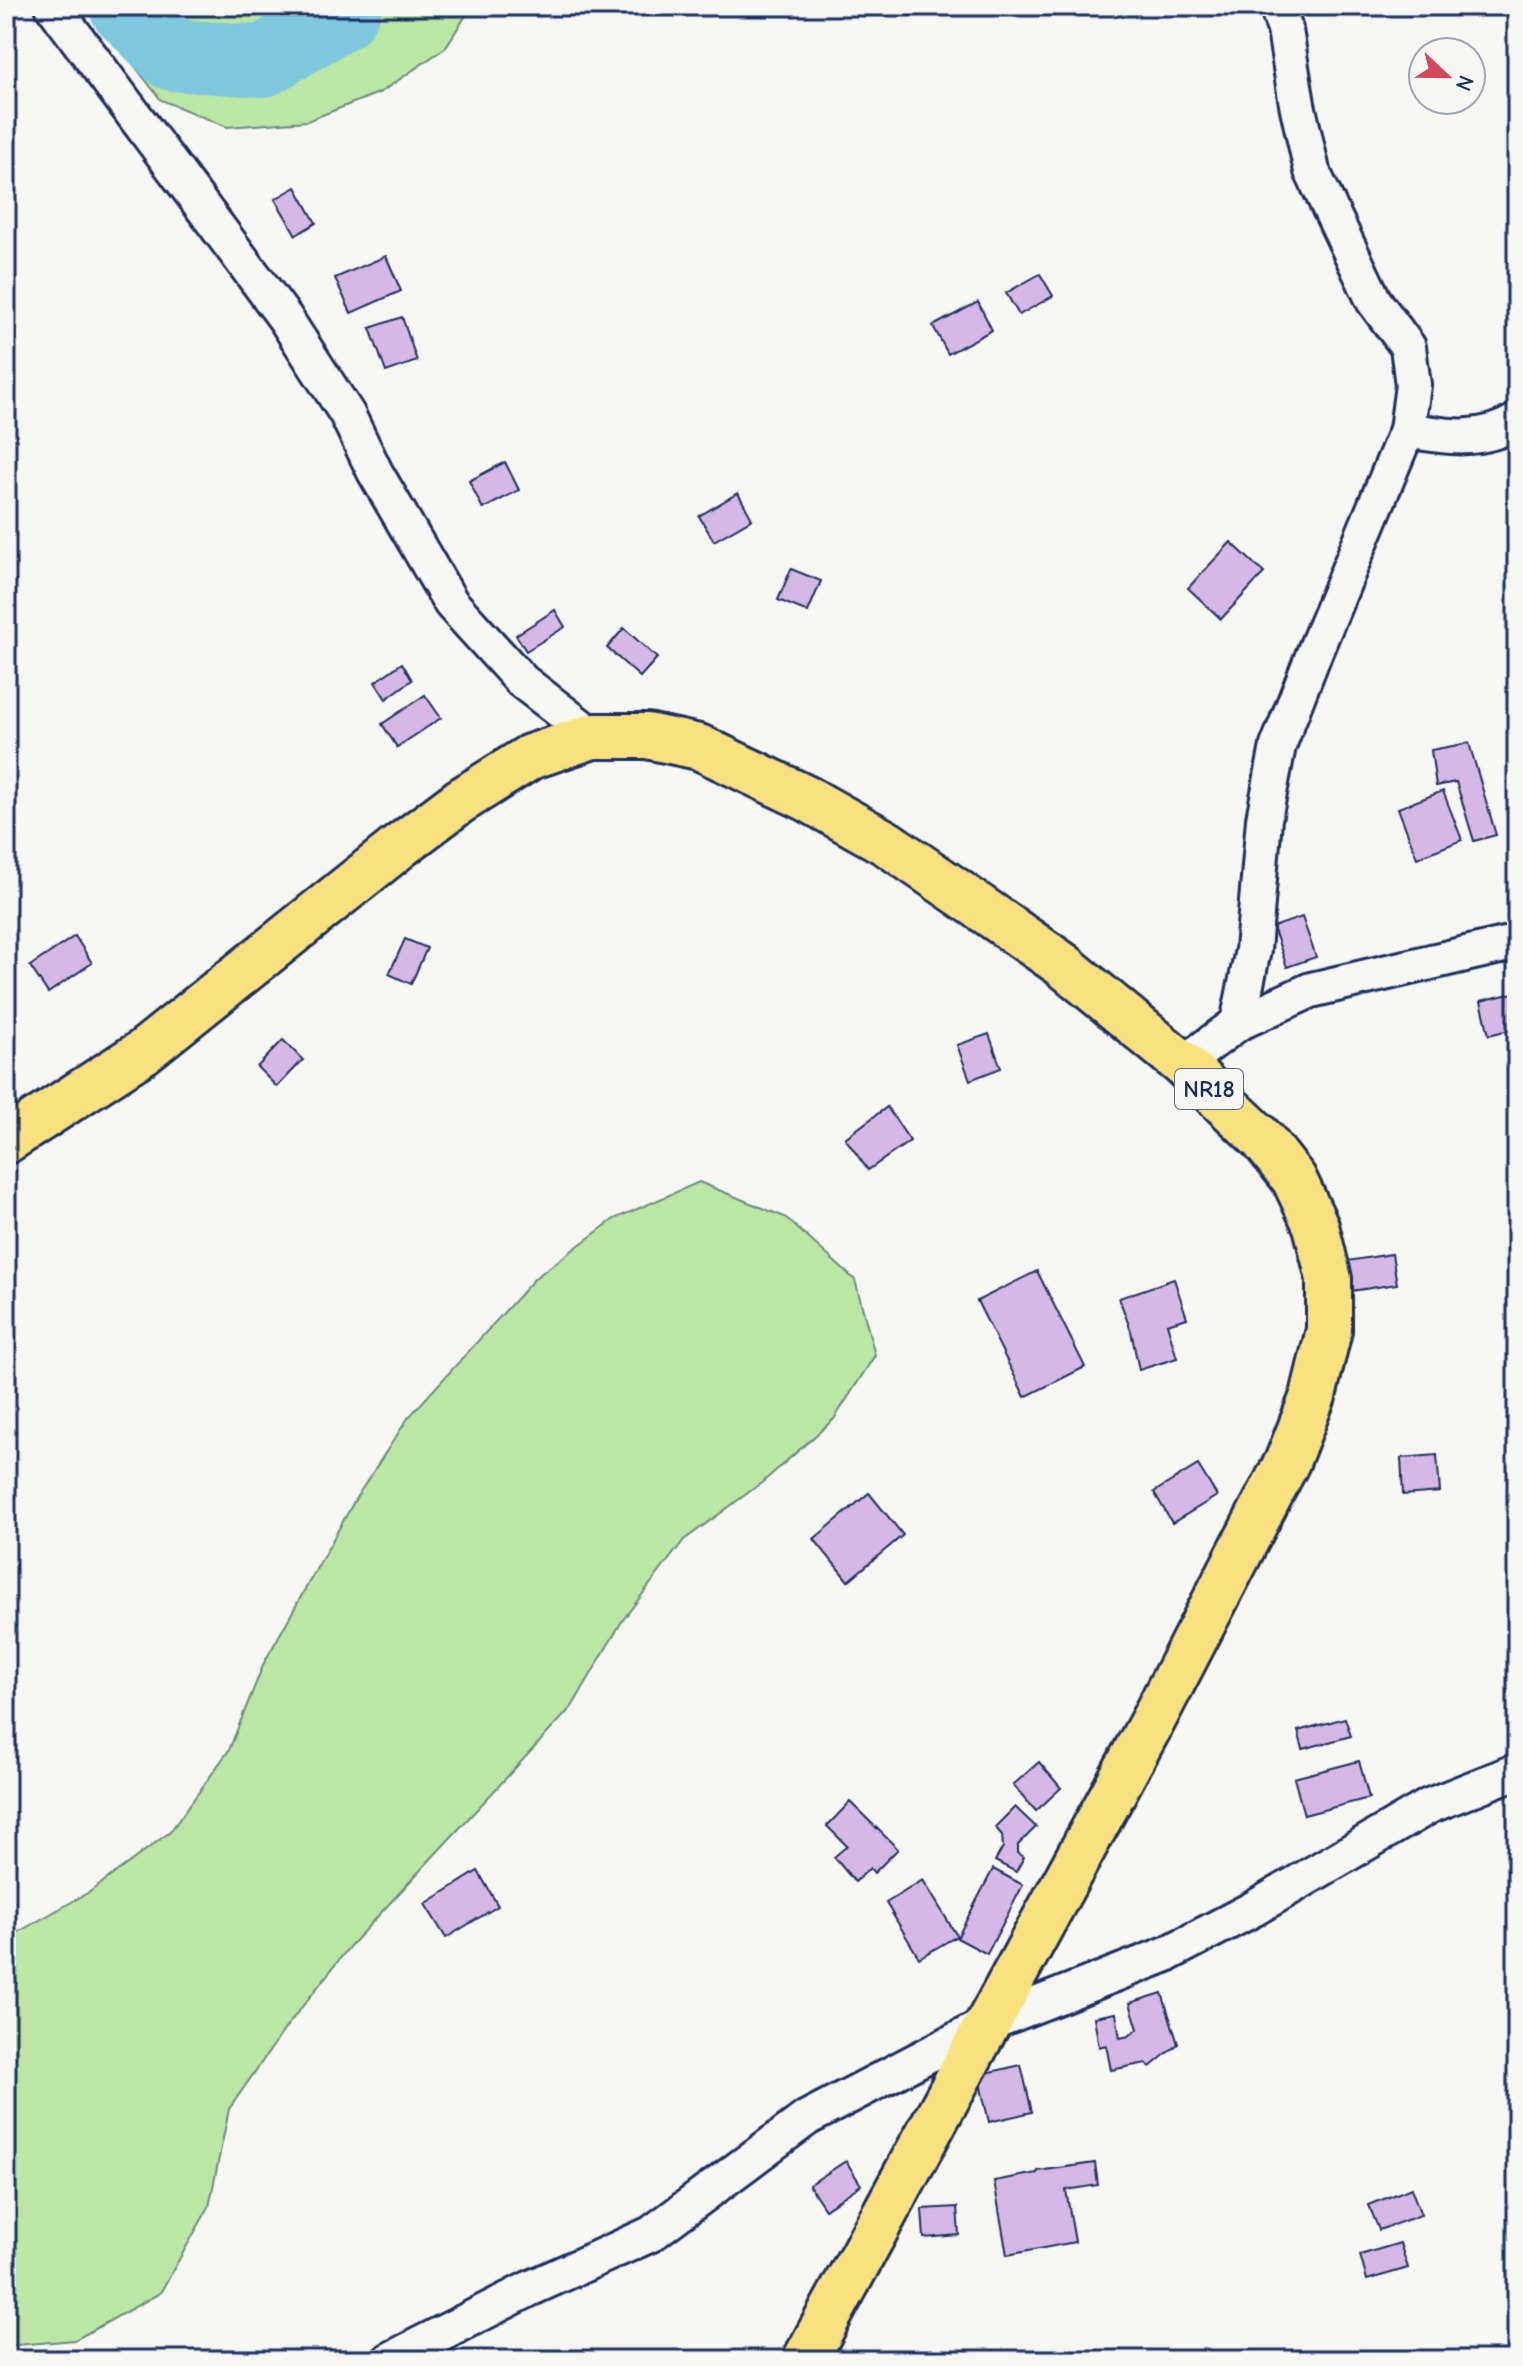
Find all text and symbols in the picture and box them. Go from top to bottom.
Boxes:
north arrow [1407,36,1487,116]
text: N [1450,72,1479,95]
road number: NR18 [1175,1069,1243,1109]

